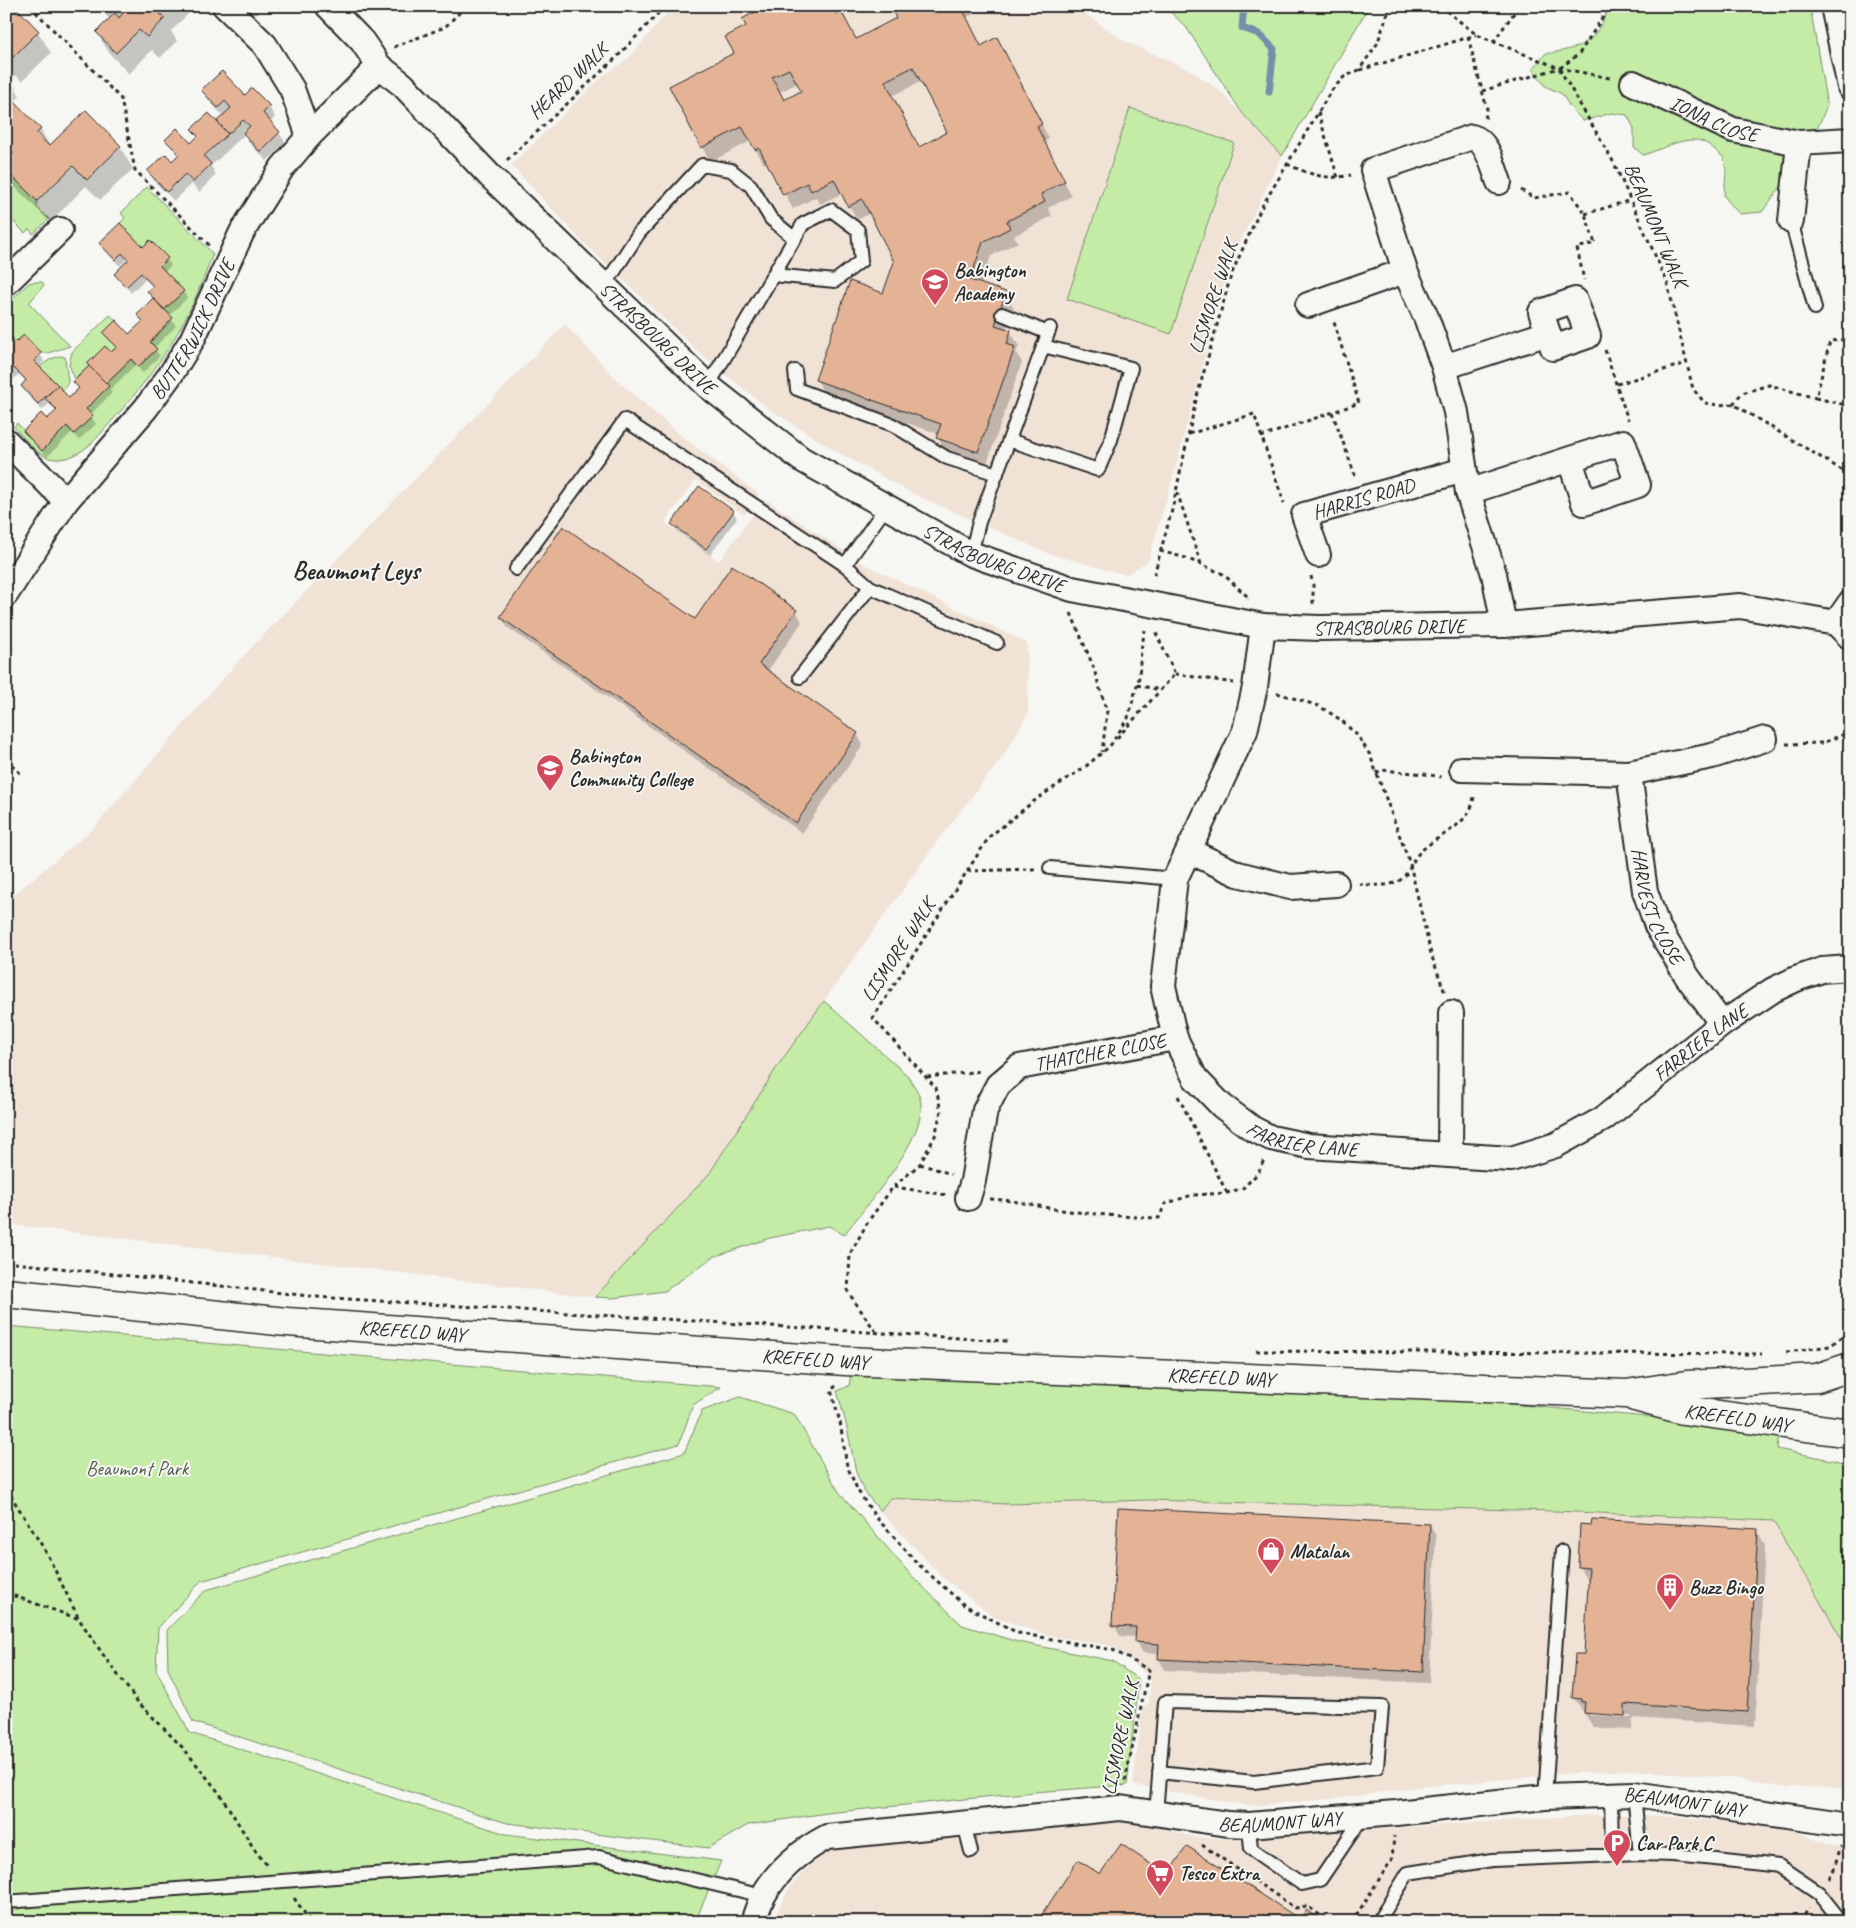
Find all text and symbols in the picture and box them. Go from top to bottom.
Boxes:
street label: HEARD WALK [523,36,615,124]
street label: IONA CLOSE [1666,90,1763,148]
street label: BEAUMONT WALK [1619,159,1695,294]
street label: LISMORE WALK [1183,234,1244,357]
street label: BUTTERWICK DRIVE [144,253,241,404]
place label: Babington Academy [954,258,1027,306]
school or university icon: Babington Academy [920,267,950,306]
street label: STRASBOURG DRIVE [595,276,723,402]
street label: HARRIS ROAD [1310,471,1419,525]
street label: STRASBOURG DRIVE [919,517,1071,599]
district label: Beaumont Leys [293,555,422,587]
street label: STRASBOURG DRIVE [1313,613,1468,641]
place label: Babington Community College [569,744,694,793]
school or university icon: Babington Community College [535,753,565,792]
street label: HARVEST CLOSE [1627,846,1691,971]
street label: LISMORE WALK [856,891,943,1006]
street label: FARRIER LANE [1648,996,1755,1086]
street label: THATCHER CLOSE [1032,1027,1170,1076]
street label: FARRIER LANE [1242,1116,1362,1162]
street label: KREFELD WAY [358,1315,470,1347]
street label: KREFELD WAY [761,1343,873,1375]
street label: KREFELD WAY [1167,1362,1279,1392]
street label: KREFELD WAY [1683,1398,1796,1438]
park label: Beaumont Park [86,1456,190,1481]
shop icon: Matalan [1256,1536,1286,1575]
place label: Matalan [1290,1539,1351,1564]
building icon: Buzz Bingo [1655,1572,1685,1611]
place label: Buzz Bingo [1689,1575,1765,1600]
street label: LISMORE WALK [1096,1673,1145,1797]
street label: BEAUMONT WAY [1623,1781,1750,1823]
street label: BEAUMONT WAY [1217,1805,1345,1838]
parking icon: Car Park C [1602,1828,1632,1867]
place label: Car Park C [1636,1831,1715,1856]
supermarket icon: Tesco Extra [1145,1858,1175,1897]
place label: Tesco Extra [1179,1861,1261,1886]

